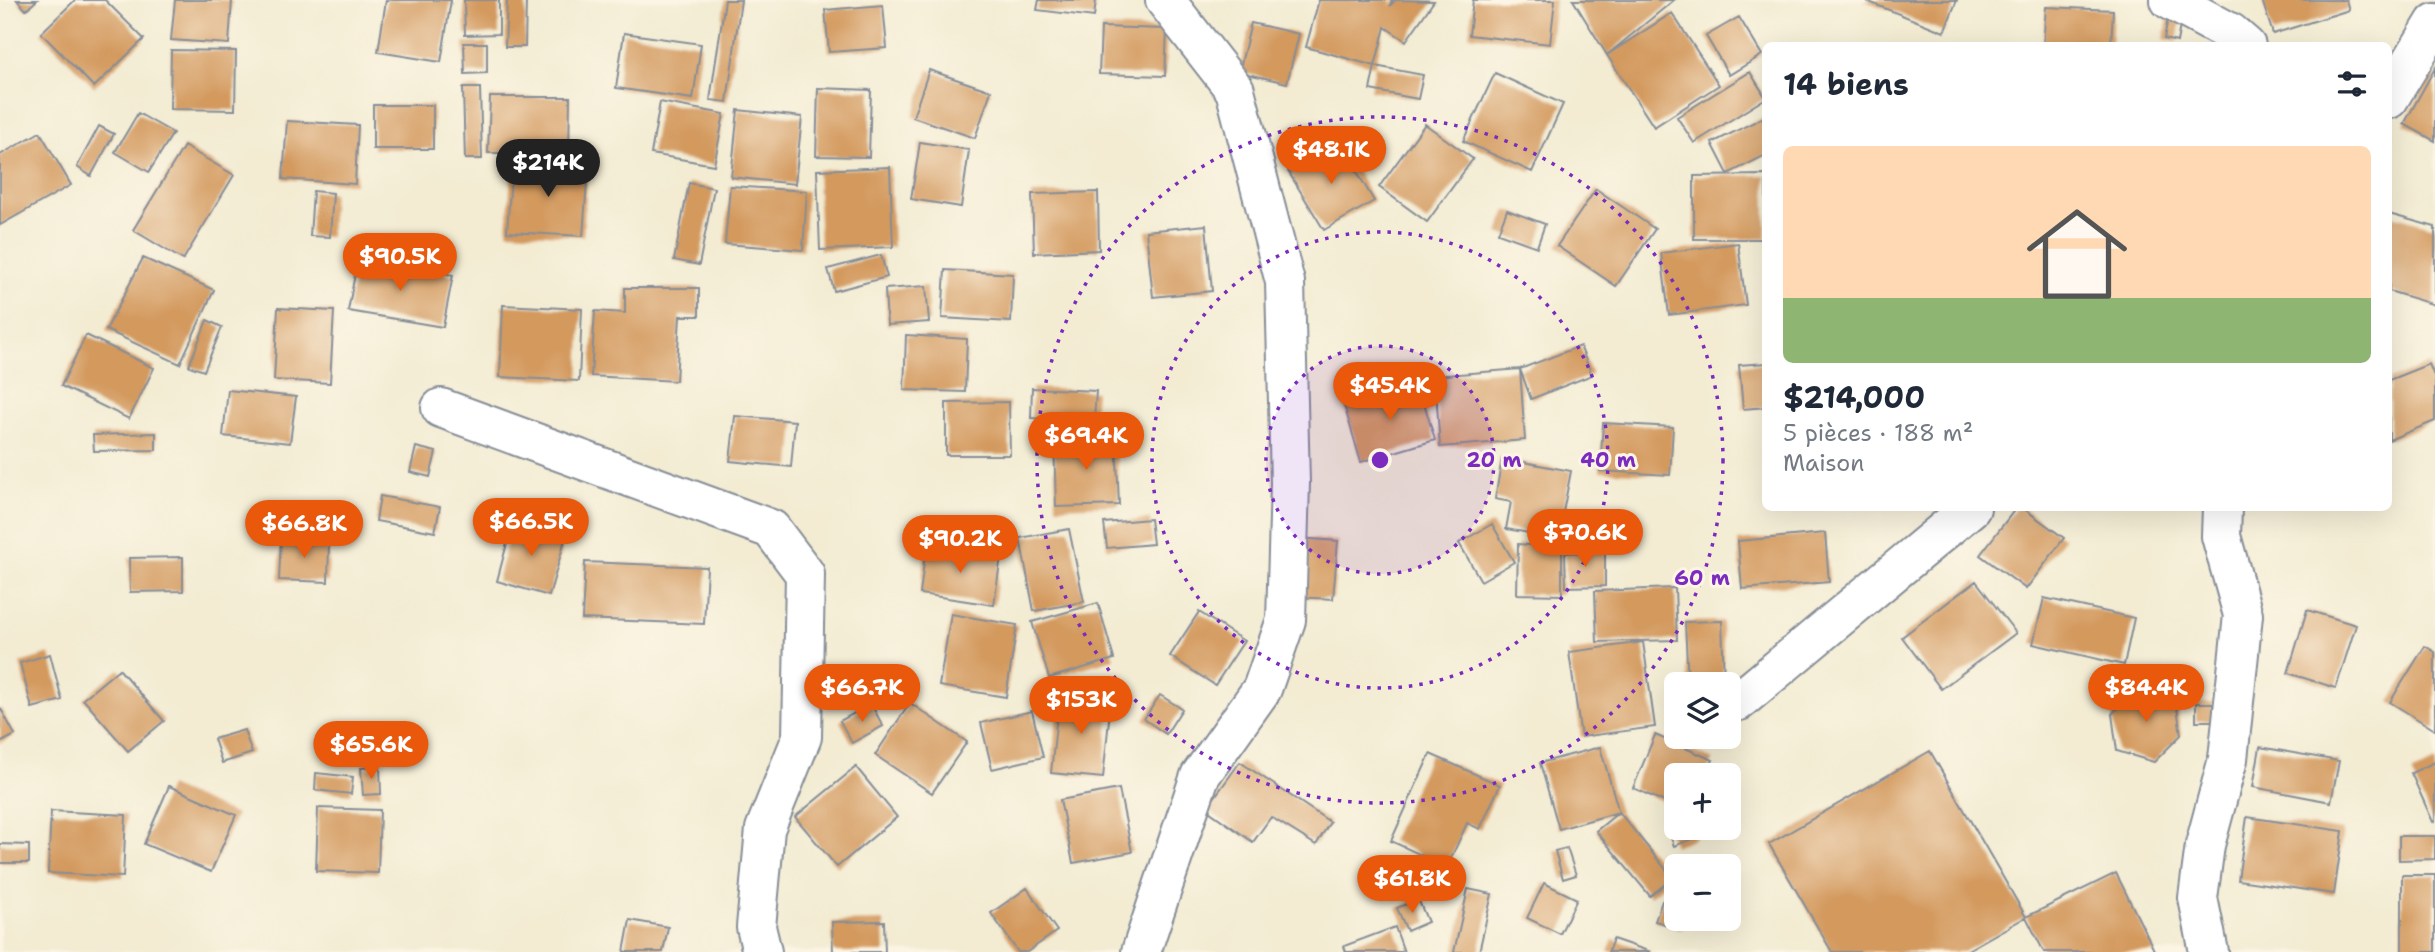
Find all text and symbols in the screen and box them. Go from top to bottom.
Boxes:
text: 14 biens [1783,64,1909,105]
icon: filters [2333,65,2371,103]
pin: $48.1K [1274,127,1388,186]
text: $48.1K [1292,134,1370,164]
pin: $214K [499,140,597,199]
text: $214K [512,147,584,177]
icon: home [2014,191,2140,317]
pin: $90.5K [343,233,457,293]
text: $90.5K [359,241,441,271]
pin: $45.4K [1333,362,1447,422]
text: $45.4K [1349,370,1431,400]
text: $214,000 [1783,377,1925,418]
pin: $69.4K [1029,412,1143,472]
text: 5 pièces · 188 m² [1783,418,1973,448]
text: $69.4K [1044,420,1128,450]
text: 20 m [1466,446,1522,474]
text: 40 m [1580,446,1636,474]
centre of rings [1368,448,1392,472]
text: Maison [1783,448,1864,478]
pin: $66.5K [474,498,588,558]
pin: $66.8K [247,500,361,560]
text: $66.5K [489,506,573,536]
text: $66.8K [261,508,347,538]
pin: $70.6K [1528,510,1642,569]
pin: $90.2K [903,516,1017,575]
text: $70.6K [1543,517,1627,547]
text: $90.2K [918,523,1002,553]
text: 60 m [1674,564,1730,592]
pin: $66.7K [805,664,919,724]
pin: $84.4K [2089,664,2203,724]
text: $66.7K [820,672,904,702]
map controls [1664,672,1741,931]
button: layers [1664,672,1741,749]
text: $84.4K [2104,672,2188,702]
pin: $153K [1032,676,1130,736]
text: $153K [1045,684,1117,714]
pin: $65.6K [314,722,428,781]
text: $65.6K [329,729,413,759]
button: + [1664,763,1741,840]
button: − [1664,854,1741,931]
pin: $61.8K [1355,856,1469,915]
text: $61.8K [1373,863,1451,893]

